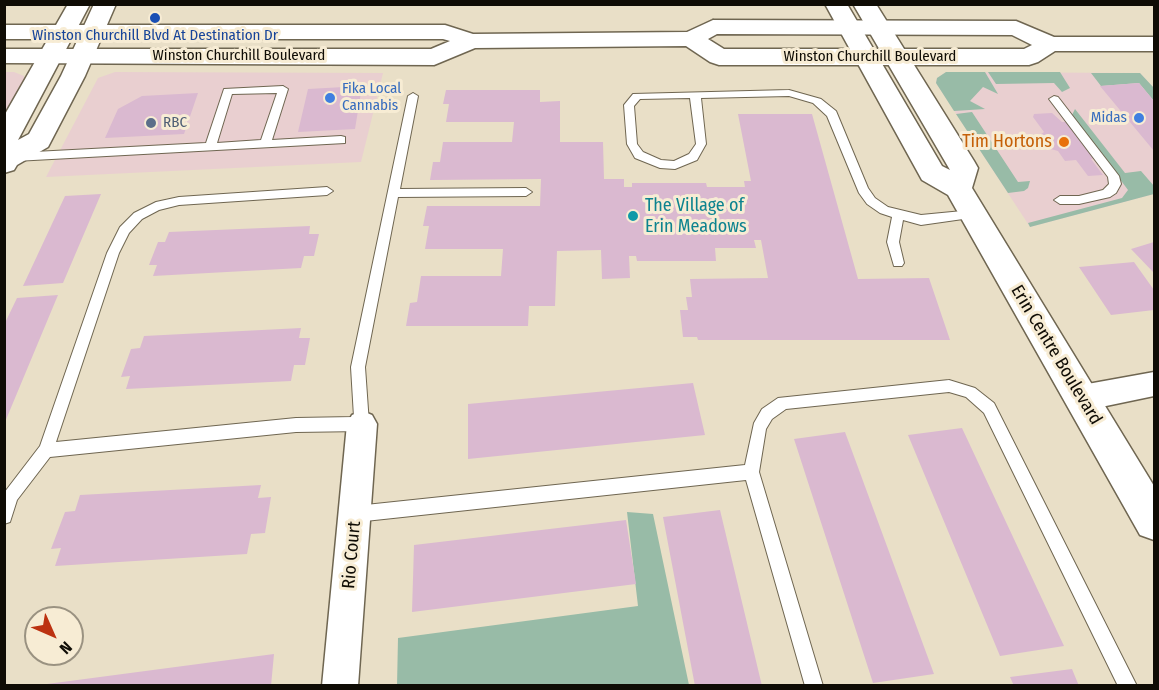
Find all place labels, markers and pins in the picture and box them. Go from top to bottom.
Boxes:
marker: Winston Churchill Blvd At Destination Dr [148,11,162,25]
place label: Winston Churchill Blvd At Destination Dr [32,27,278,45]
place label: Fika Local Cannabis [342,80,401,115]
marker: Fika Local Cannabis [323,91,337,105]
place label: Midas [1091,109,1127,127]
marker: Midas [1132,111,1146,125]
place label: RBC [163,114,187,132]
marker: RBC [144,116,158,130]
place label: Tim Hortons [962,131,1052,153]
marker: Tim Hortons [1057,135,1071,149]
place label: The Village of Erin Meadows [645,195,747,238]
marker: The Village of Erin Meadows [626,209,640,223]

